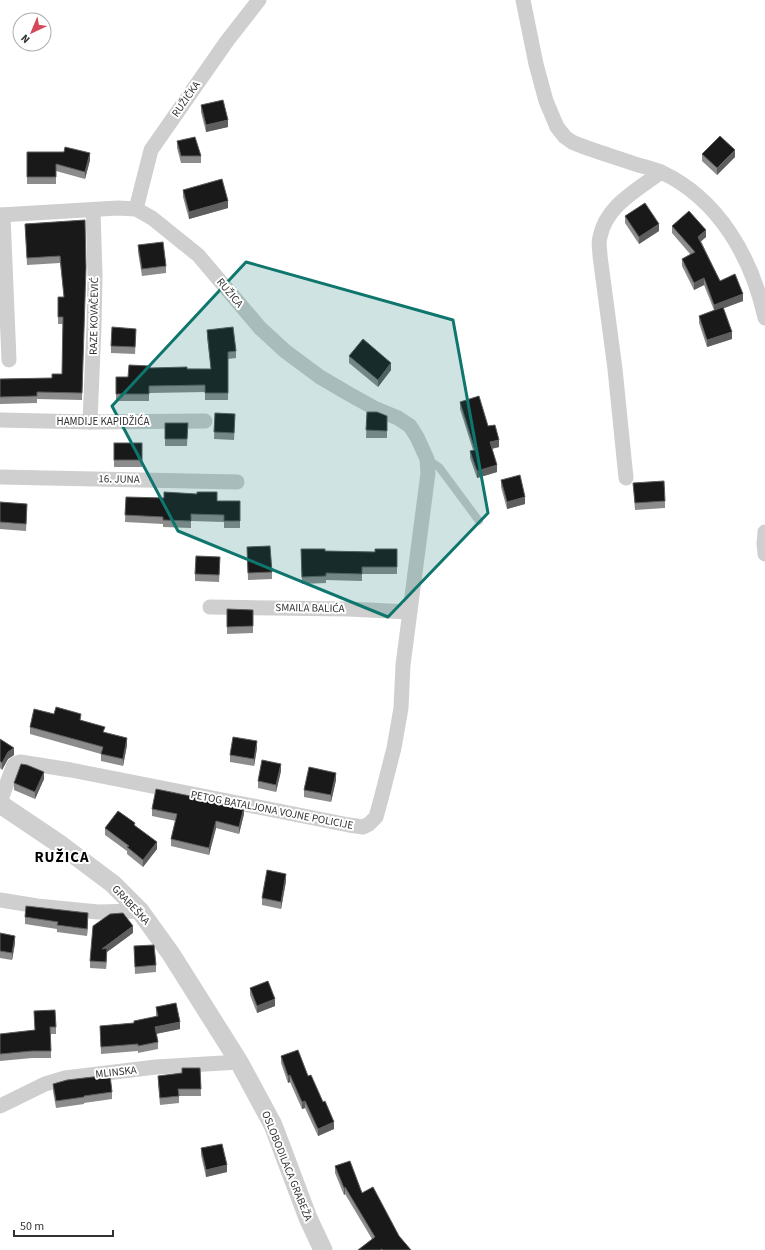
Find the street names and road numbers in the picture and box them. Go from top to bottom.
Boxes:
street label: RUŽIČKA [168,78,204,120]
street label: RUŽICA [213,275,247,311]
street label: RAZE KOVAČEVIĆ [86,277,102,355]
street label: HAMDIJE KAPIDŽIĆA [56,414,150,429]
street label: 16. JUNA [98,471,140,487]
street label: SMAILA BALIĆA [275,600,345,616]
street label: PETOG BATALJONA VOJNE POLICIJE [189,787,355,833]
street label: GRABEŠKA [109,882,153,928]
street label: MLINSKA [95,1062,137,1082]
street label: OSLOBODILACA GRABEŽA [258,1109,316,1223]

